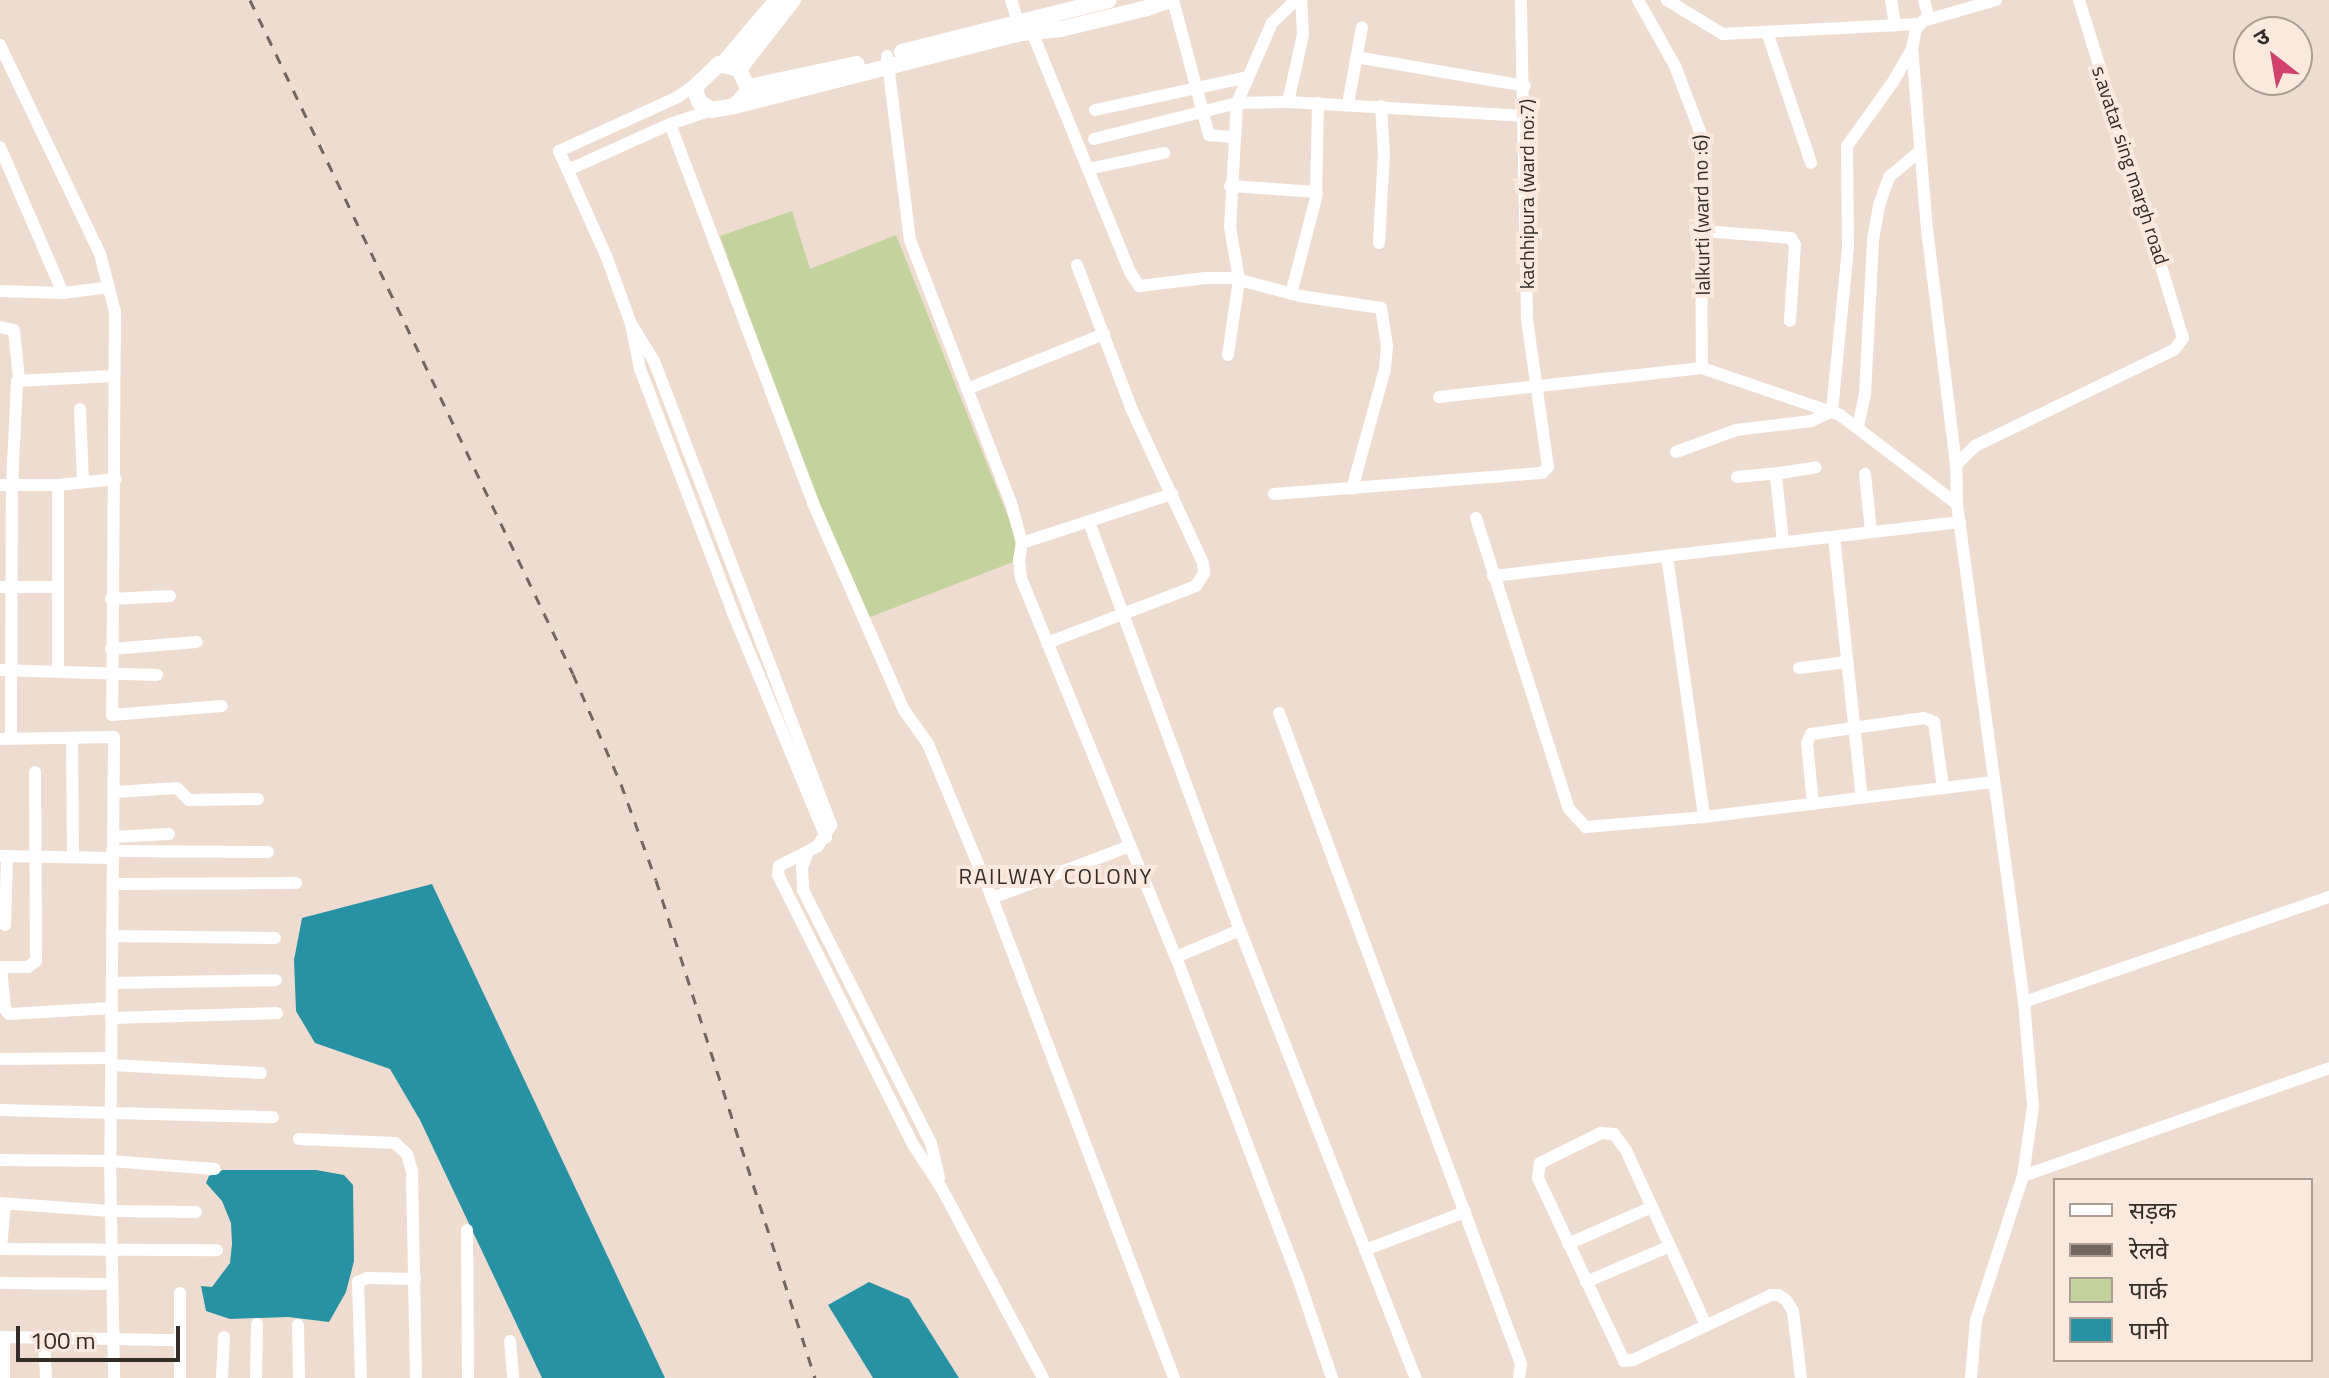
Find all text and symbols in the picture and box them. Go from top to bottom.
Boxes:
north arrow [2233,16,2313,96]
text: उ [2247,19,2276,55]
street label: s.avatar sing margh road [2088,63,2174,267]
street label: kachhipura (ward no:7) [1514,99,1538,289]
street label: lalkurti (ward no :6) [1688,134,1714,296]
district label: RAILWAY COLONY [959,864,1153,890]
legend [2053,1178,2313,1362]
text: सड़क [2129,1192,2177,1228]
text: रेलवे [2129,1232,2168,1268]
text: पार्क [2129,1272,2167,1308]
scale bar [20,1310,184,1360]
text: पानी [2129,1312,2168,1348]
text: 100 m [30,1322,96,1358]

